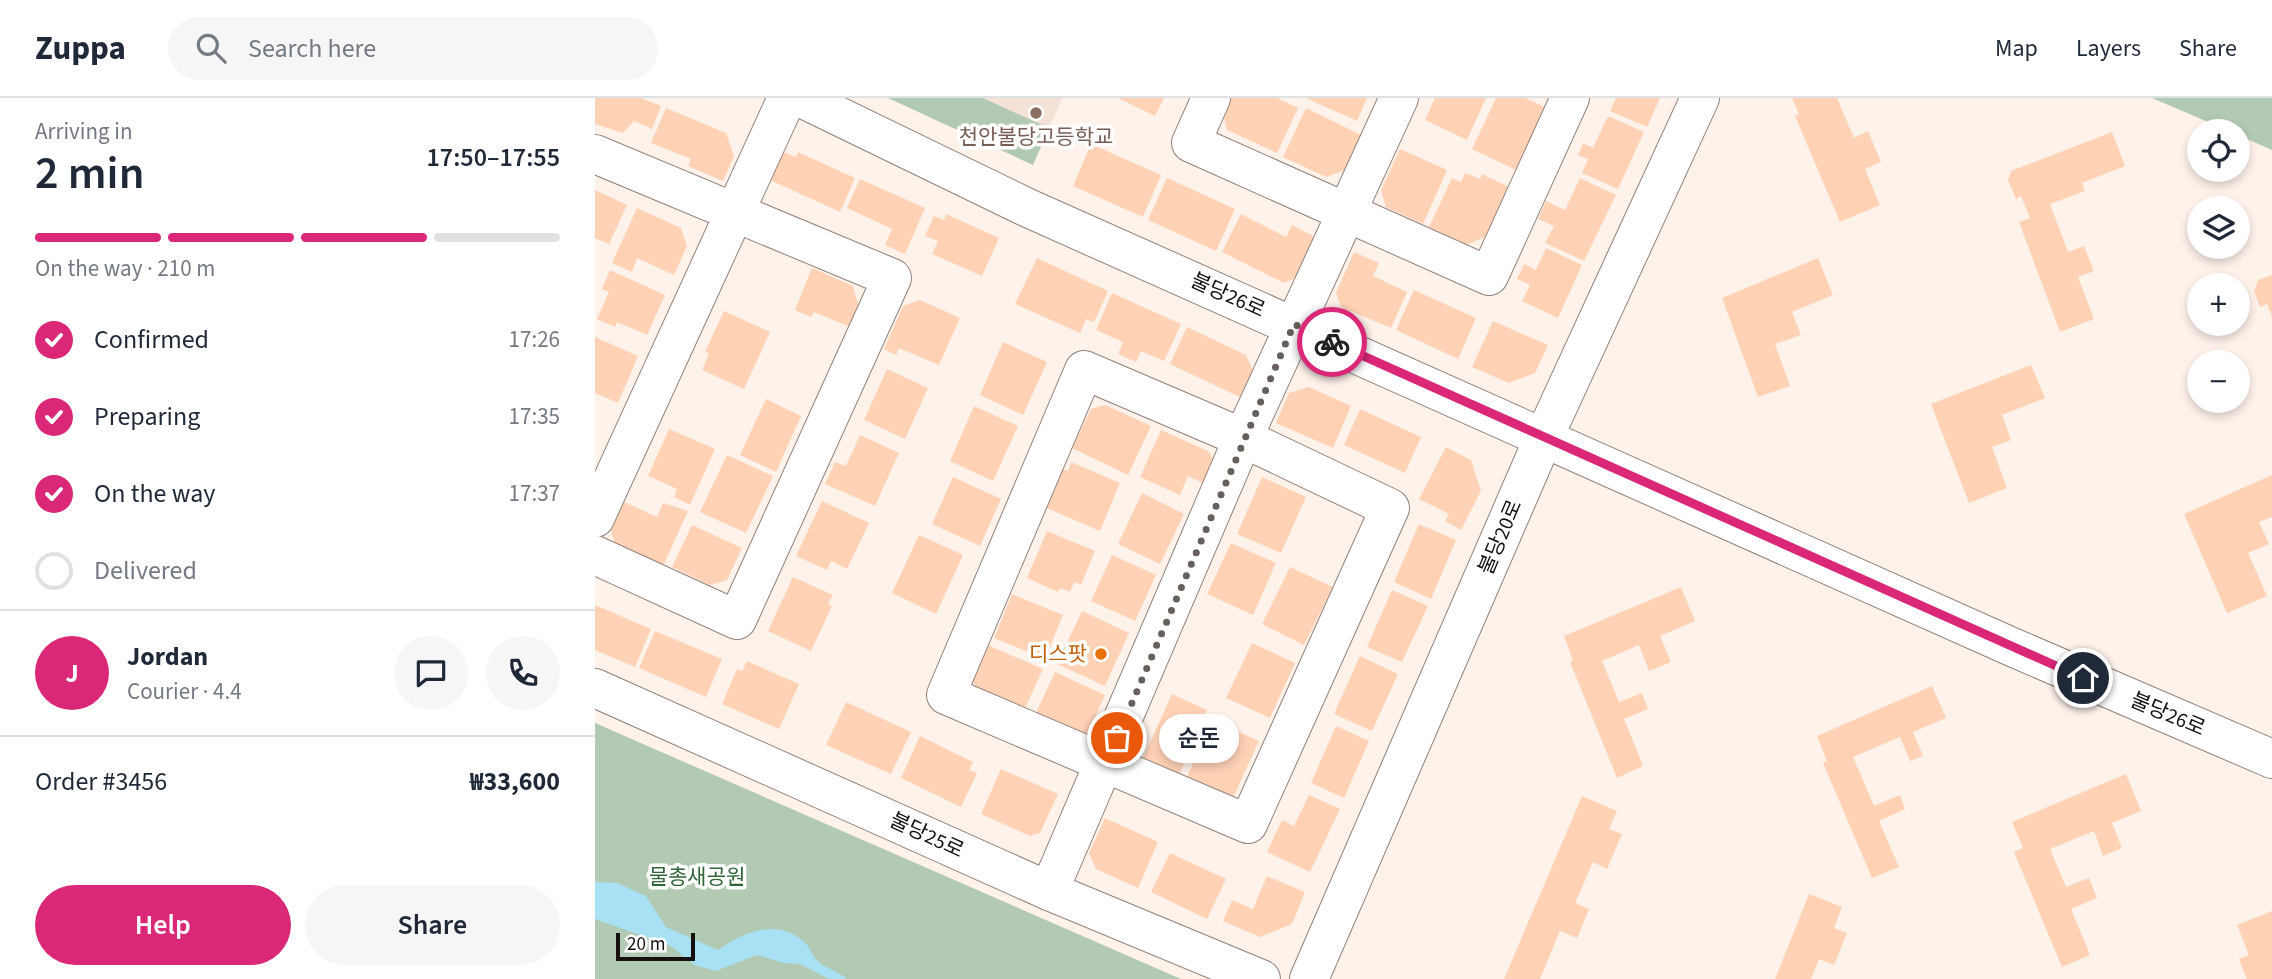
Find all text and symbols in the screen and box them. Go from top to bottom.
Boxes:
search box [168,17,658,80]
text: Zuppa [35,25,126,72]
icon: search [192,29,230,67]
text: Search here [248,30,376,67]
text: Map [1995,31,2038,66]
text: Layers [2076,31,2141,66]
text: Share [2179,31,2237,66]
marker: 천안불당고등학교 [1028,105,1044,121]
text: Arriving in [35,115,133,148]
map controls [2187,119,2250,413]
button: locate [2187,119,2250,182]
place label: 천안불당고등학교 [959,122,1113,152]
text: 17:50–17:55 [427,139,560,176]
text: 2 min [35,141,144,206]
button: layers [2187,196,2250,259]
text: On the way · 210 m [35,252,215,285]
street label: 불당26로 [1186,265,1270,325]
button: + [2187,273,2250,336]
courier [1297,307,1367,377]
icon: check [35,321,73,359]
text: Confirmed [94,321,209,358]
text: 17:26 [509,323,560,356]
icon: bike [1313,323,1351,361]
button: − [2187,350,2250,413]
icon: check [35,398,73,436]
text: Preparing [94,398,200,435]
text: 17:35 [509,400,560,433]
icon: check [35,475,73,513]
text: On the way [94,475,215,512]
text: 17:37 [509,477,560,510]
street label: 불당20로 [1471,495,1529,579]
text: Delivered [94,552,197,589]
button: chat [394,636,468,710]
button: phone [486,636,560,710]
text: Jordan [127,638,208,675]
place label: 디스팟 [1029,639,1087,669]
marker: 디스팟 [1093,646,1109,662]
pin [2053,648,2113,708]
text: J [65,655,79,692]
icon: home [2064,659,2102,697]
text: Courier · 4.4 [127,675,242,708]
street label: 불당26로 [2126,685,2210,743]
pin [1087,708,1147,768]
callout: 순돈 [1159,714,1239,762]
icon: bag [1098,719,1136,757]
text: 순돈 [1178,722,1220,755]
text: Order #3456 [35,763,167,800]
text: ₩33,600 [470,763,560,800]
street label: 불당25로 [885,805,969,865]
park label: 물총새공원 [649,862,745,892]
button: Help [35,885,291,965]
button: Share [305,885,560,965]
scale bar [616,930,695,962]
text: 20 m [627,931,665,958]

